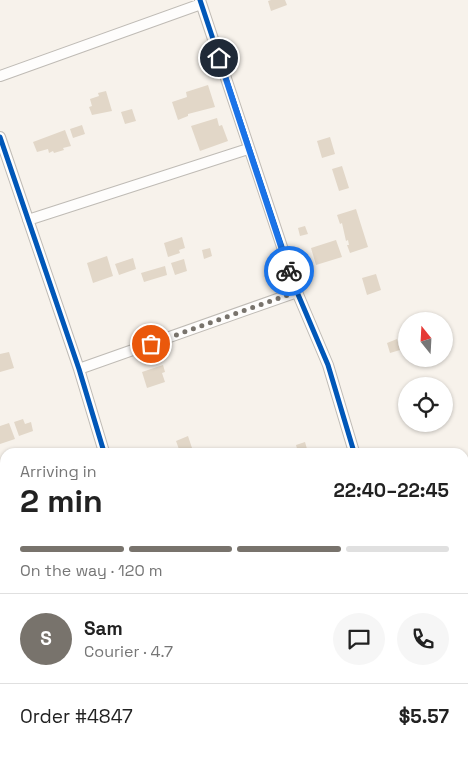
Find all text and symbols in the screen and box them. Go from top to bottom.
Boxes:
pin [198,37,240,79]
icon: home [205,44,233,72]
courier [264,246,314,296]
icon: bike [275,257,303,285]
north arrow [398,312,452,368]
map controls [398,312,453,432]
pin [130,323,172,365]
icon: bag [137,330,165,358]
button: locate [398,377,453,432]
text: Arriving in [20,461,97,482]
text: 22:40–22:45 [334,478,449,503]
text: 2 min [20,481,103,521]
text: On the way · 120 m [20,560,163,581]
button: chat [333,613,385,665]
button: phone [397,613,449,665]
text: Sam [84,616,123,641]
text: S [40,626,52,651]
text: Courier · 4.7 [84,641,173,662]
text: Order #4847 [20,704,133,729]
text: $5.57 [399,704,449,729]

